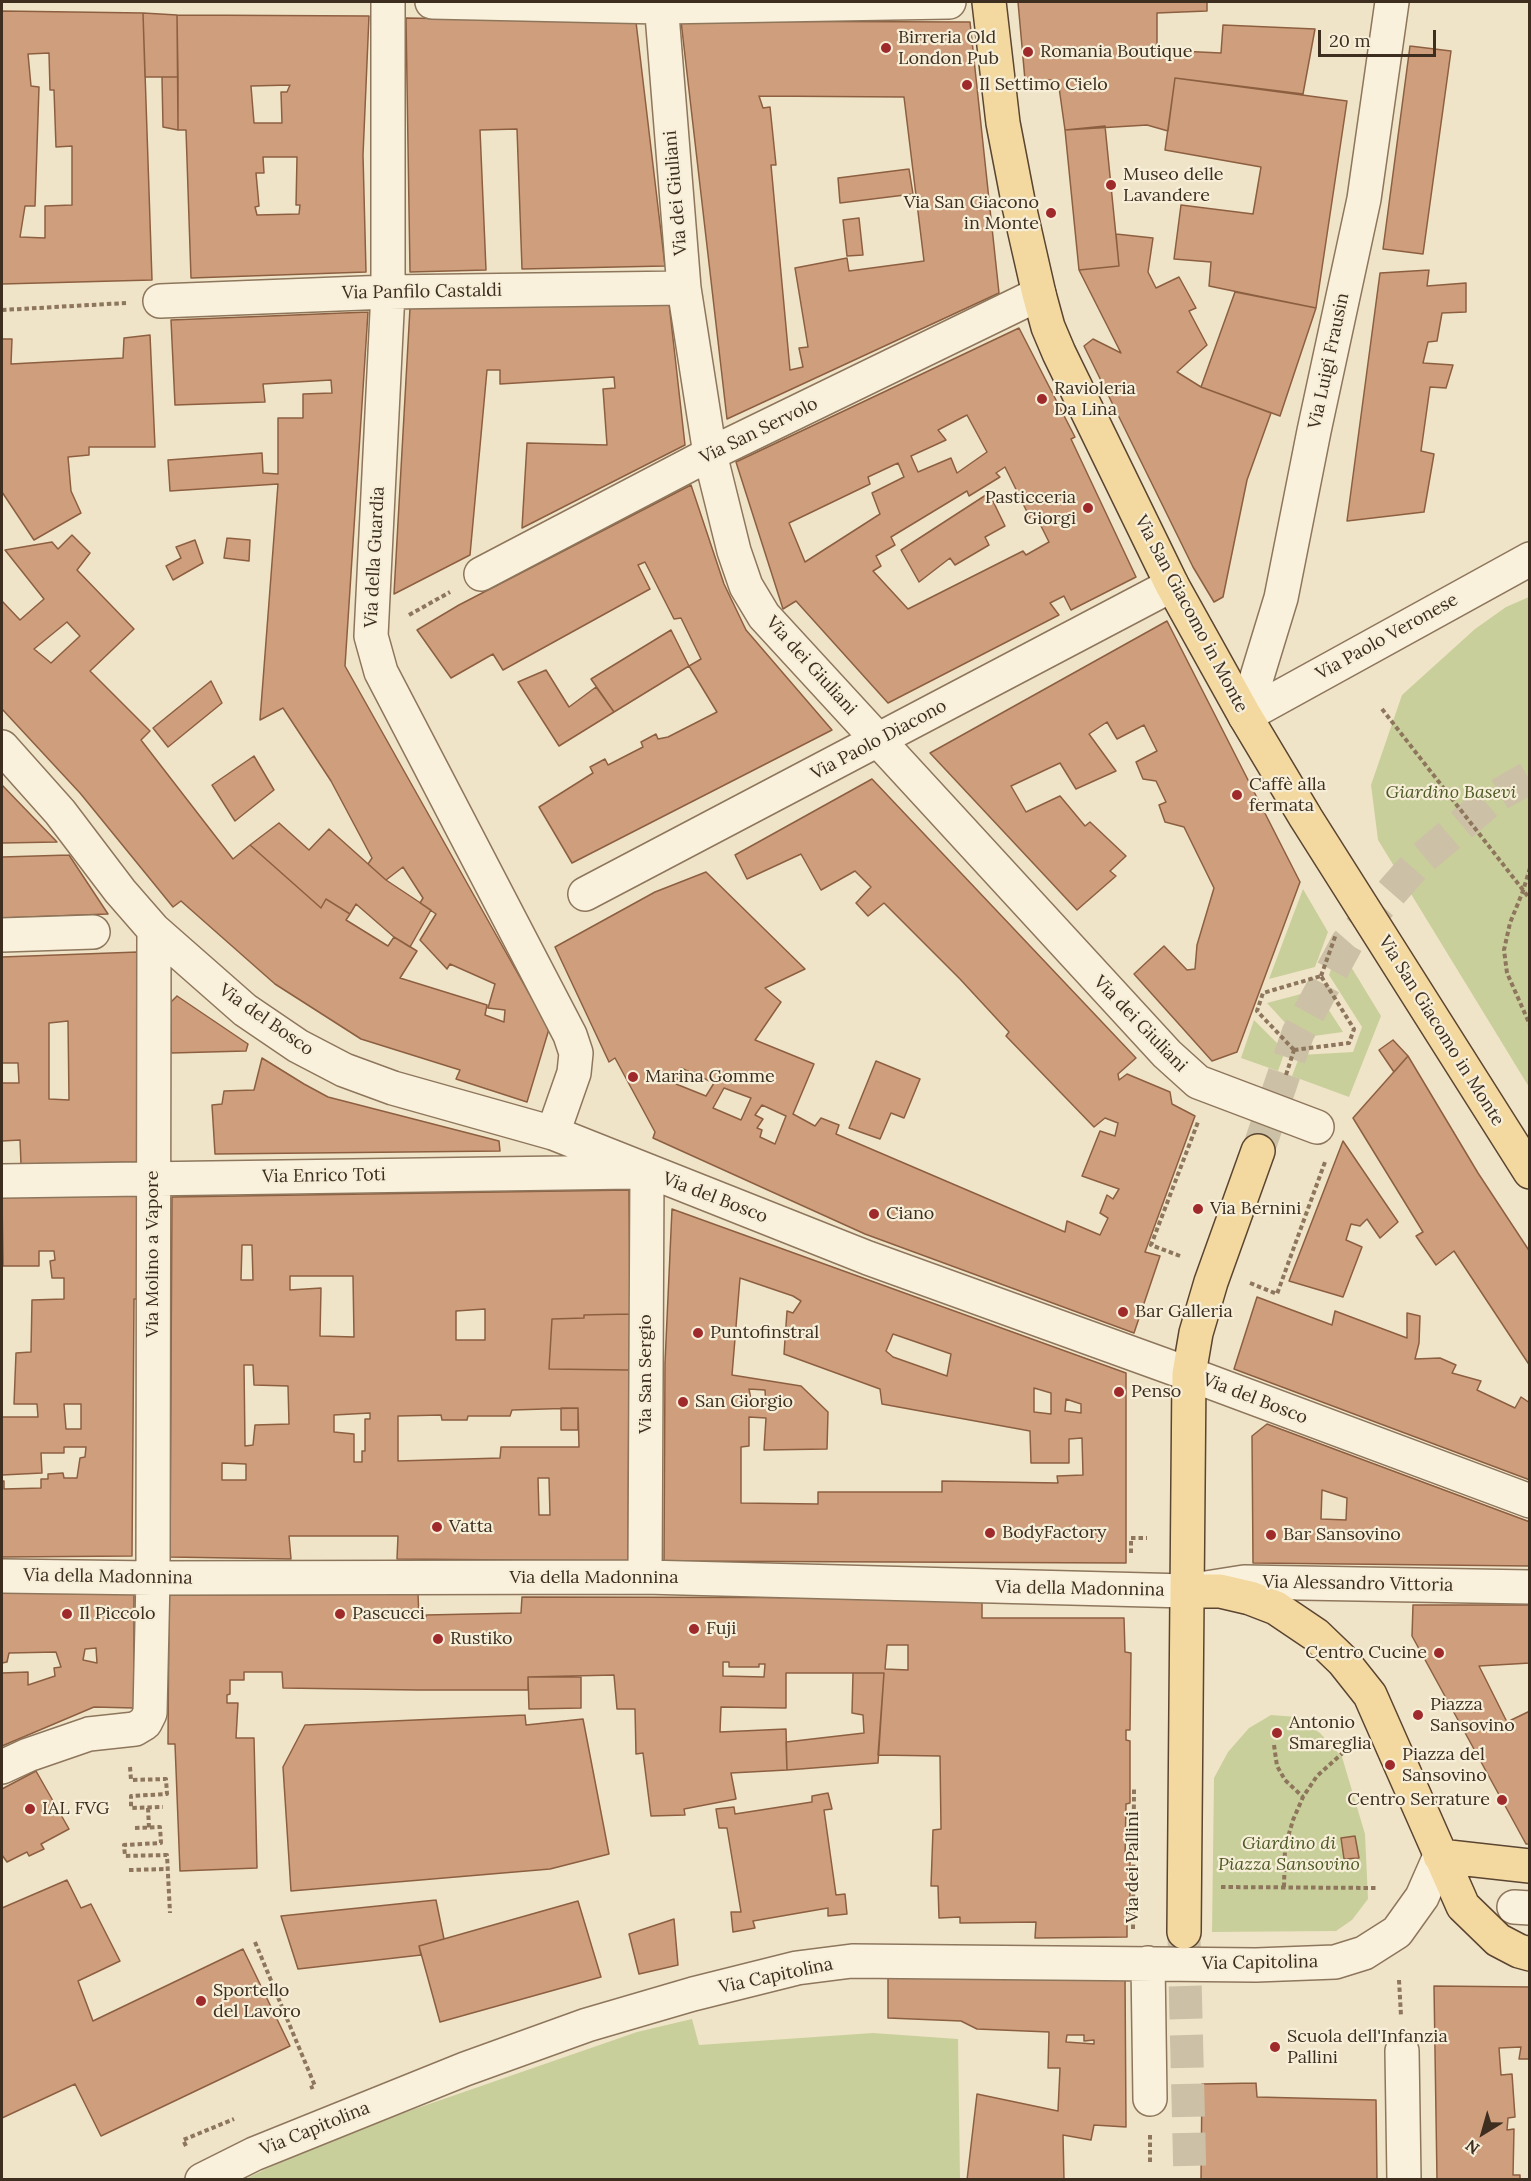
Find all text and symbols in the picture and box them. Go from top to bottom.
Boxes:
scale bar [1321,18,1440,56]
place label: Birreria Old London Pub [898,27,999,70]
text: 20 m [1329,29,1371,52]
marker: Birreria Old London Pub [879,41,893,55]
place label: Romania Boutique [1040,41,1192,63]
marker: Romania Boutique [1021,45,1035,59]
place label: Il Settimo Cielo [979,74,1108,96]
marker: Il Settimo Cielo [960,78,974,92]
street label: Via dei Giuliani [660,129,692,257]
place label: Museo delle Lavandere [1123,164,1224,207]
marker: Museo delle Lavandere [1104,178,1118,192]
place label: Via San Giacono in Monte [904,192,1039,234]
marker: Via San Giacono in Monte [1044,206,1058,220]
street label: Via Panfilo Castaldi [342,280,502,304]
street label: Via Luigi Frausin [1304,291,1354,431]
place label: Ravioleria Da Lina [1054,378,1136,420]
marker: Ravioleria Da Lina [1035,392,1049,406]
street label: Via San Servolo [696,393,822,469]
street label: Via della Guardia [361,486,389,628]
place label: Pasticceria Giorgi [985,487,1076,530]
marker: Pasticceria Giorgi [1081,501,1095,515]
street label: Via San Giacomo in Monte [1130,512,1252,716]
street label: Via Paolo Veronese [1312,589,1462,685]
street label: Via dei Giuliani [761,612,861,720]
street label: Via Paolo Diacono [807,695,951,785]
place label: Caffè alla fermata [1249,774,1326,816]
park label: Giardino Basevi [1386,782,1516,804]
marker: Caffè alla fermata [1230,788,1244,802]
street label: Via San Giacomo in Monte [1373,932,1509,1130]
street label: Via dei Giuliani [1089,971,1191,1077]
street label: Via del Bosco [214,979,318,1061]
place label: Marina Gomme [645,1066,775,1088]
marker: Marina Gomme [626,1070,640,1084]
street label: Via Enrico Toti [262,1164,386,1188]
street label: Via del Bosco [659,1168,771,1228]
street label: Via Molino a Vapore [142,1171,164,1337]
place label: Via Bernini [1210,1198,1301,1220]
marker: Via Bernini [1191,1202,1205,1216]
place label: Ciano [886,1203,934,1225]
marker: Ciano [867,1207,881,1221]
place label: Bar Galleria [1135,1301,1233,1323]
marker: Bar Galleria [1116,1305,1130,1319]
street label: Via San Sergio [635,1314,657,1434]
place label: Puntofinstral [710,1322,819,1344]
marker: Puntofinstral [691,1326,705,1340]
street label: Via del Bosco [1199,1369,1311,1429]
place label: Penso [1131,1381,1181,1403]
marker: Penso [1112,1385,1126,1399]
place label: San Giorgio [695,1391,793,1413]
marker: San Giorgio [676,1395,690,1409]
place label: Vatta [449,1516,493,1538]
marker: Vatta [430,1520,444,1534]
place label: BodyFactory [1002,1522,1107,1544]
place label: Bar Sansovino [1283,1524,1401,1546]
marker: BodyFactory [983,1526,997,1540]
marker: Bar Sansovino [1264,1528,1278,1542]
street label: Via della Madonnina [23,1565,193,1589]
street label: Via della Madonnina [509,1567,679,1589]
street label: Via Alessandro Vittoria [1262,1572,1454,1596]
street label: Via della Madonnina [995,1577,1165,1601]
place label: Il Piccolo [79,1603,156,1625]
place label: Pascucci [352,1603,425,1625]
marker: Il Piccolo [60,1607,74,1621]
marker: Pascucci [333,1607,347,1621]
place label: Fuji [706,1618,736,1640]
marker: Fuji [687,1622,701,1636]
place label: Rustiko [450,1628,512,1650]
marker: Rustiko [431,1632,445,1646]
place label: Centro Cucine [1305,1642,1427,1664]
marker: Centro Cucine [1432,1646,1446,1660]
place label: Piazza Sansovino [1430,1694,1515,1736]
marker: Piazza Sansovino [1411,1708,1425,1722]
place label: Antonio Smareglia [1289,1712,1372,1754]
marker: Antonio Smareglia [1270,1726,1284,1740]
place label: Piazza del Sansovino [1402,1744,1487,1786]
marker: Piazza del Sansovino [1383,1758,1397,1772]
place label: Centro Serrature [1347,1789,1490,1811]
marker: Centro Serrature [1495,1793,1509,1807]
place label: IAL FVG [42,1798,109,1820]
marker: IAL FVG [23,1802,37,1816]
street label: Via dei Pallini [1122,1811,1144,1923]
park label: Giardino di Piazza Sansovino [1218,1833,1360,1876]
street label: Via Capitolina [1202,1951,1318,1975]
street label: Via Capitolina [717,1953,835,1999]
place label: Sportello del Lavoro [213,1980,301,2022]
marker: Sportello del Lavoro [194,1994,208,2008]
place label: Scuola dell'Infanzia Pallini [1287,2026,1448,2068]
marker: Scuola dell'Infanzia Pallini [1268,2040,1282,2054]
street label: Via Capitolina [257,2097,373,2161]
north arrow [1453,2103,1513,2163]
text: N [1461,2136,1483,2159]

